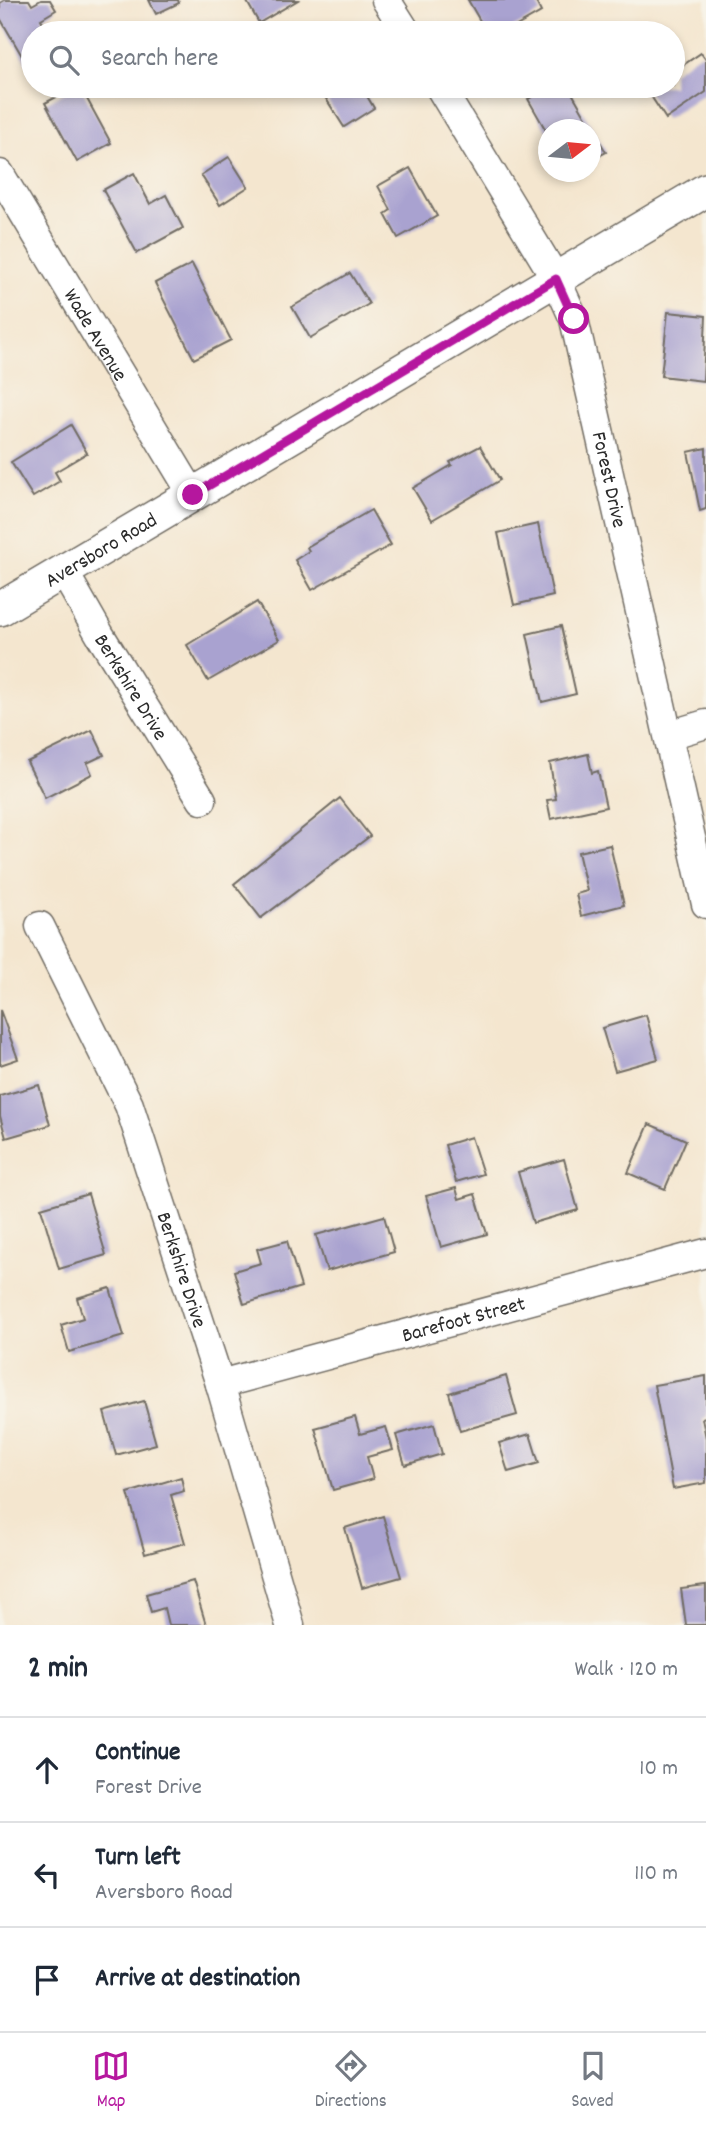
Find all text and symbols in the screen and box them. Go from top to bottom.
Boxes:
search box [21,21,685,98]
icon: search [45,41,83,79]
text: Search here [101,41,219,78]
north arrow [538,119,601,182]
street label: Wade Avenue [54,284,133,388]
route start [558,303,589,334]
street label: Forest Drive [582,429,633,531]
route end [177,479,208,510]
street label: Aversboro Road [40,507,164,597]
street label: Berkshire Drive [85,629,174,747]
street label: Berkshire Drive [147,1209,213,1332]
street label: Barefoot Street [399,1290,529,1352]
text: 2 min [28,1649,88,1692]
text: Walk · 120 m [575,1654,678,1687]
text: Continue [95,1735,180,1772]
icon: ahead [28,1751,66,1789]
text: 10 m [639,1753,678,1786]
text: Forest Drive [95,1772,202,1805]
text: Turn left [95,1840,181,1877]
icon: left [28,1856,66,1894]
text: 110 m [634,1858,678,1891]
text: Aversboro Road [95,1877,233,1910]
icon: arrive [28,1961,66,1999]
text: Arrive at destination [95,1961,300,1998]
tab: Map [92,2047,130,2116]
tab: Directions [315,2047,387,2116]
tab: Saved [571,2047,614,2116]

